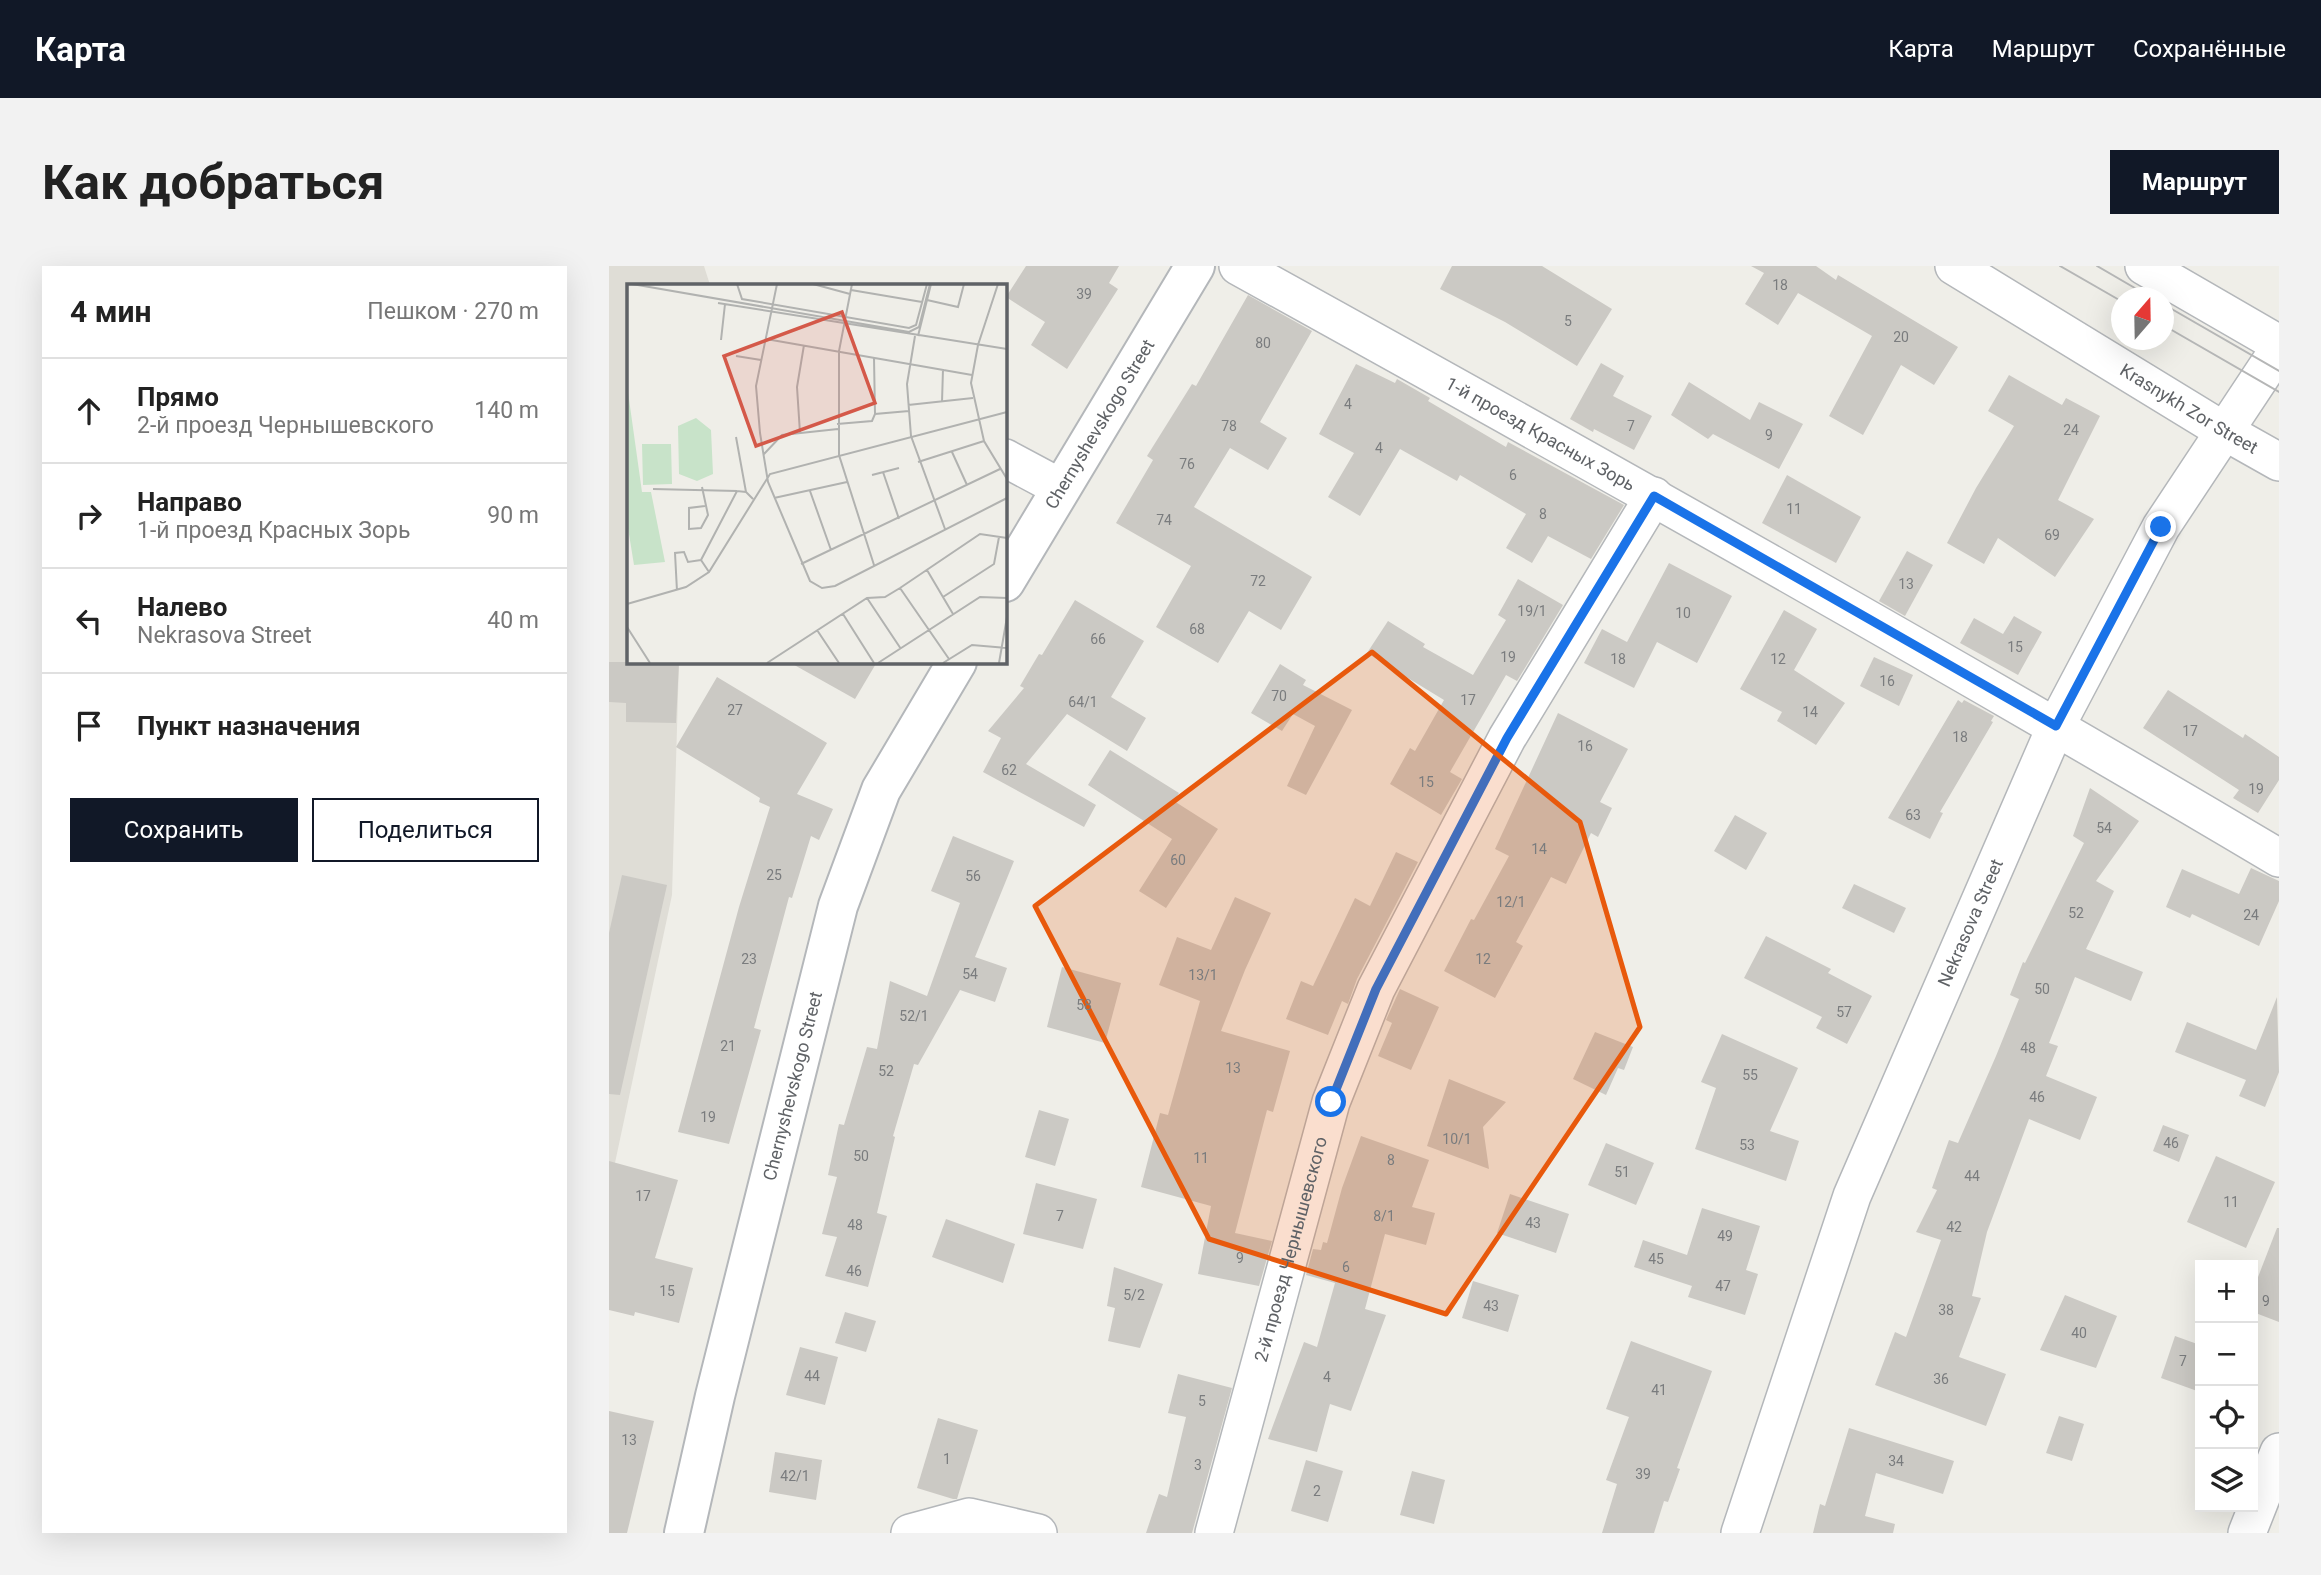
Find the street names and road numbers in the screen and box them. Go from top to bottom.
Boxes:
street label: Chernyshevskogo Street [1040,335,1158,513]
street label: Krasnykh Zor Street [2116,359,2262,458]
street label: 1-й проезд Красных Зорь [1442,372,1639,495]
street label: Nekrasova Street [1933,856,2007,990]
street label: Chernyshevskogo Street [758,989,826,1183]
street label: 2-й проезд Чернышевского [1250,1134,1331,1364]

